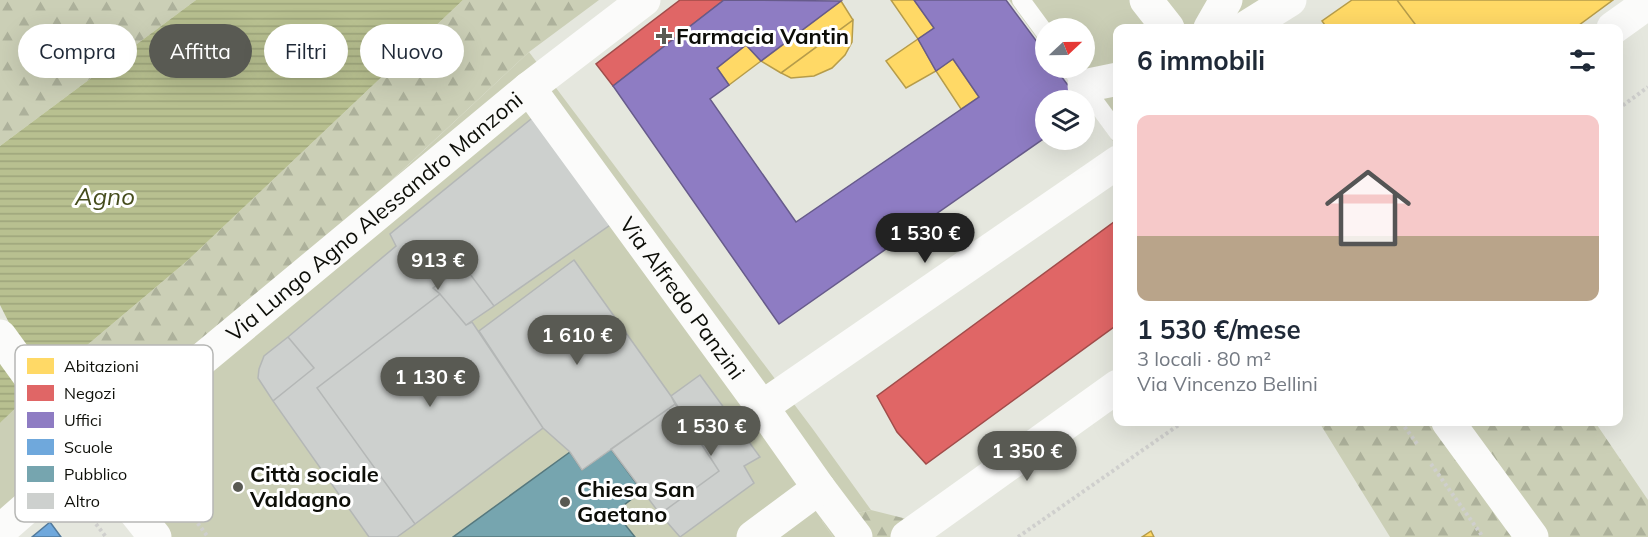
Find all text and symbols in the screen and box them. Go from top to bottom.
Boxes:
north arrow [1035,18,1095,78]
map controls [1035,18,1095,150]
place label: Farmacia Vantin [676,22,849,50]
chip: Compra [18,24,137,78]
chip: Affitta [149,24,252,78]
chip: Filtri [264,24,348,78]
chip: Nuovo [360,24,464,78]
marker: Farmacia Vantin [657,29,671,43]
text: 6 immobili [1137,44,1265,77]
icon: filters [1566,44,1599,77]
street label: Via Lungo Agno Alessandro Manzoni [220,85,528,347]
button: layers [1035,90,1095,150]
icon: home [1314,154,1422,262]
water label: Agno [74,181,135,211]
street label: Via Alfredo Panzini [614,211,751,385]
pin: 1 530 € [870,213,980,264]
text: 1 530 € [890,220,960,245]
pin: 913 € [396,240,480,291]
text: 913 € [411,247,465,272]
text: 1 530 €/mese [1137,313,1301,346]
pin: 1 610 € [522,315,632,366]
text: 1 610 € [542,322,612,347]
legend [15,345,213,522]
text: 3 locali · 80 m² [1137,346,1271,371]
text: Abitazioni [64,356,139,376]
pin: 1 130 € [375,357,485,408]
text: 1 130 € [395,364,465,389]
text: Via Vincenzo Bellini [1137,371,1318,396]
text: Negozi [64,383,115,403]
pin: 1 530 € [656,406,766,457]
text: Uffici [64,410,102,430]
text: 1 530 € [676,413,746,438]
pin: 1 350 € [972,431,1082,482]
text: Scuole [64,437,113,457]
text: 1 350 € [992,438,1062,463]
place label: Città sociale Valdagno [249,460,379,513]
text: Pubblico [64,464,127,484]
place label: Chiesa San Gaetano [577,475,695,528]
marker: Città sociale Valdagno [231,480,245,494]
text: Altro [64,491,100,511]
marker: Chiesa San Gaetano [558,495,572,509]

